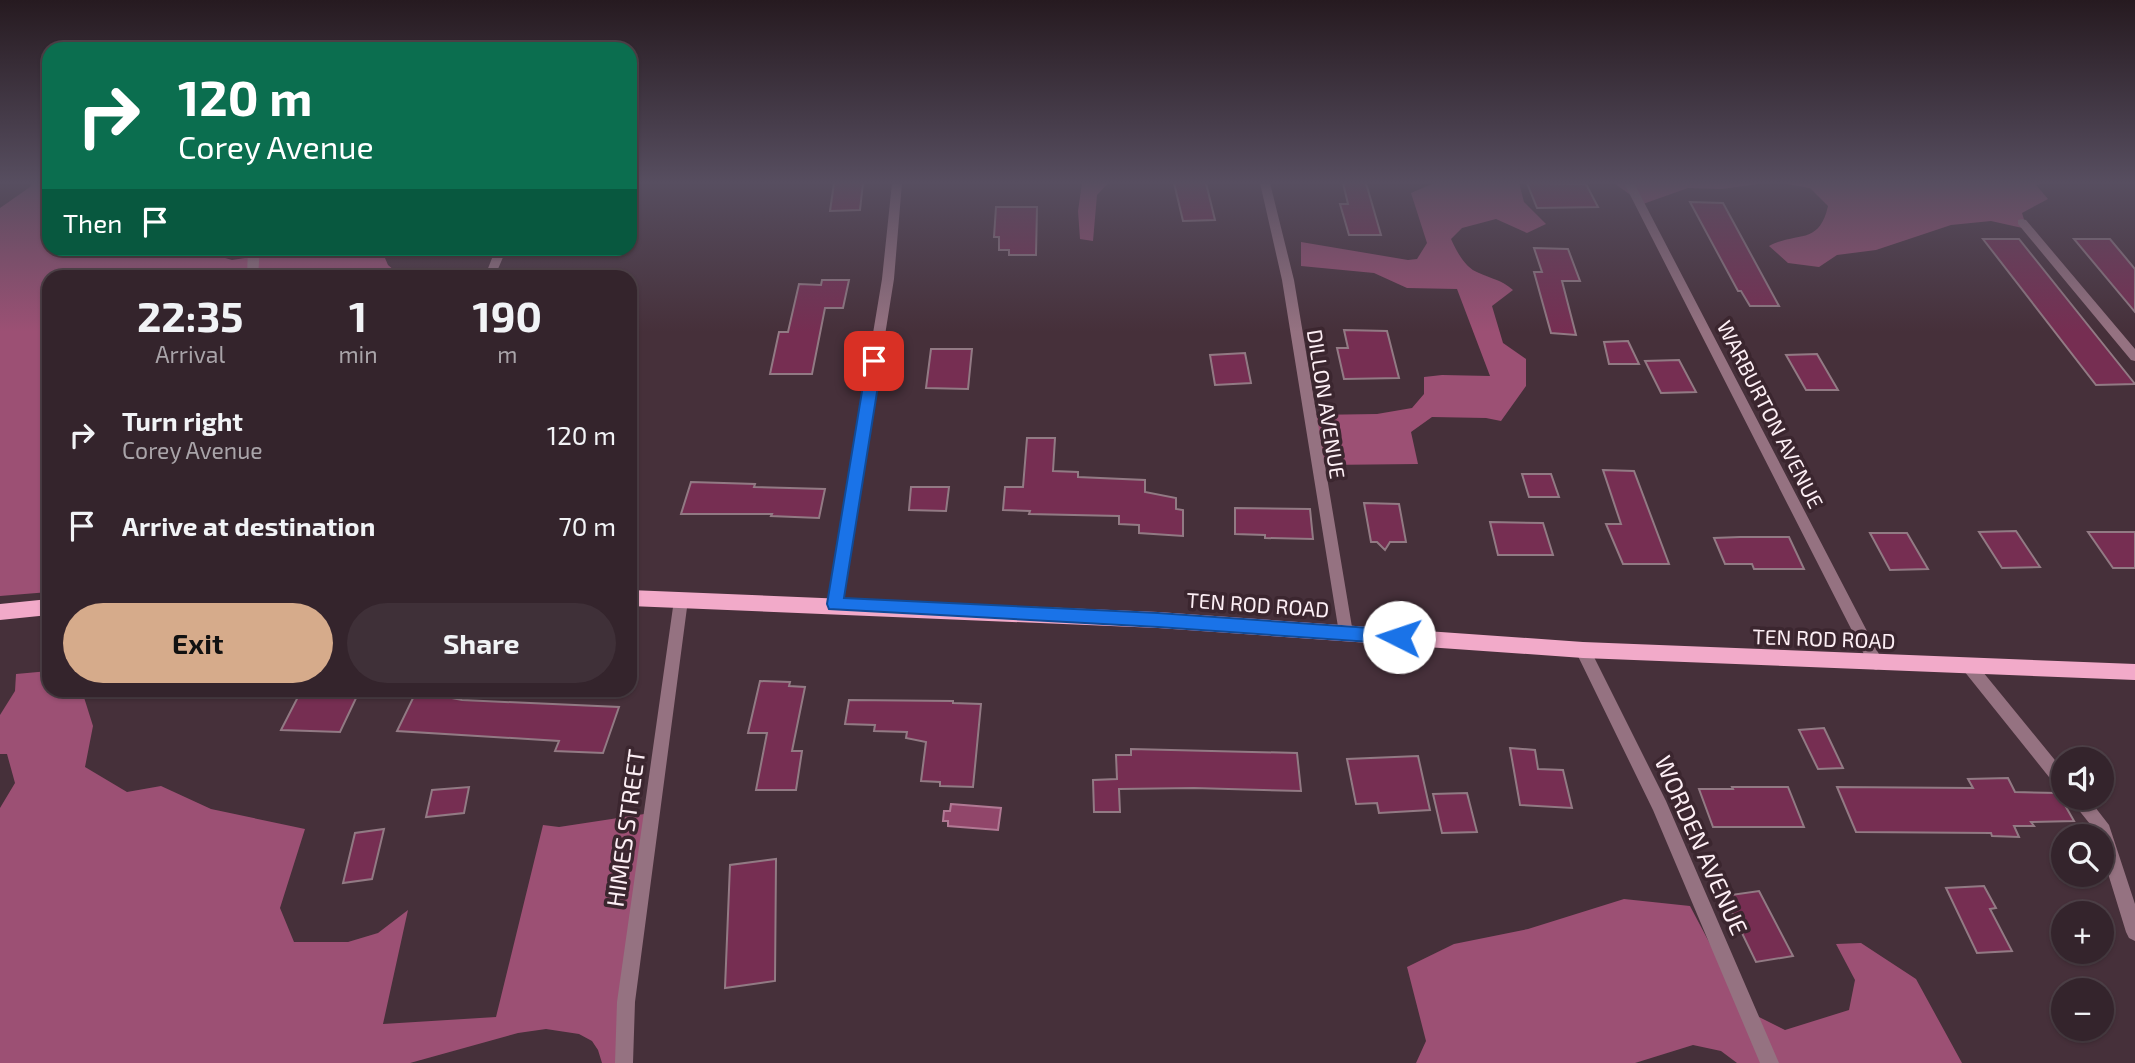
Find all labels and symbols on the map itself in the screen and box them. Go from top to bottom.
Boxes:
street label: WARBURTON AVENUE [1713,316,1829,512]
street label: DILLON AVENUE [1303,327,1351,481]
pin [844,331,904,391]
street label: TEN ROD ROAD [1186,587,1330,621]
position arrow [1362,600,1436,674]
street label: TEN ROD ROAD [1752,623,1896,653]
street label: HIMES STREET [600,747,650,909]
street label: WORDEN AVENUE [1649,751,1755,939]

